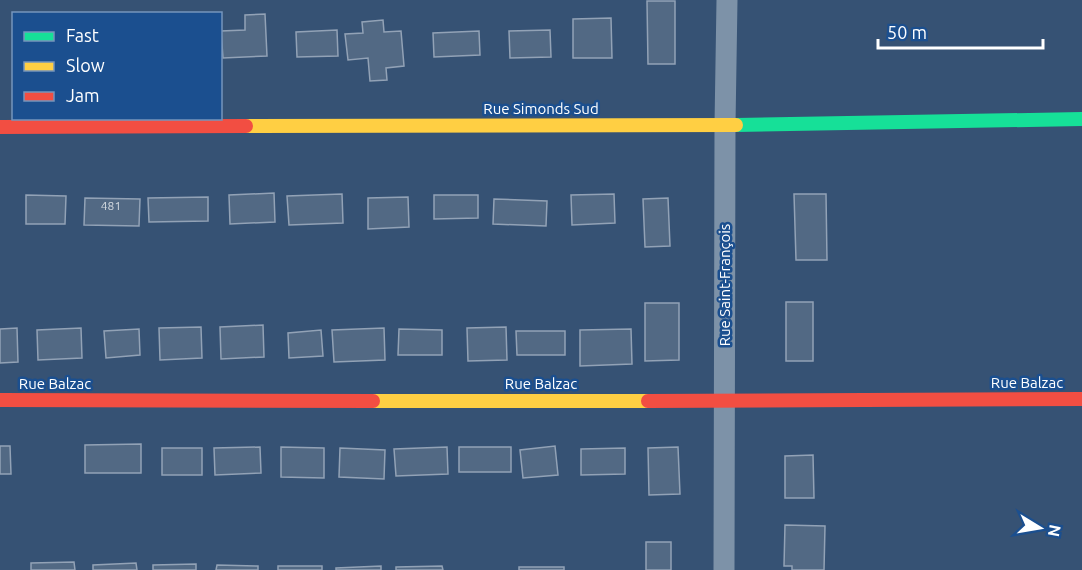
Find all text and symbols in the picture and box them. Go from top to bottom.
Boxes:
legend [12,12,222,120]
scale bar [878,12,1043,50]
text: 50 m [887,22,927,42]
text: Fast [66,25,99,45]
text: Slow [66,55,105,75]
text: Jam [66,85,100,105]
street label: Rue Simonds Sud [483,100,599,117]
house number: 481 [101,199,121,212]
street label: Rue Saint-François [716,224,733,346]
street label: Rue Balzac [991,374,1063,391]
street label: Rue Balzac [19,375,91,392]
street label: Rue Balzac [505,375,577,392]
north arrow [1010,498,1070,558]
text: N [1045,523,1065,538]

